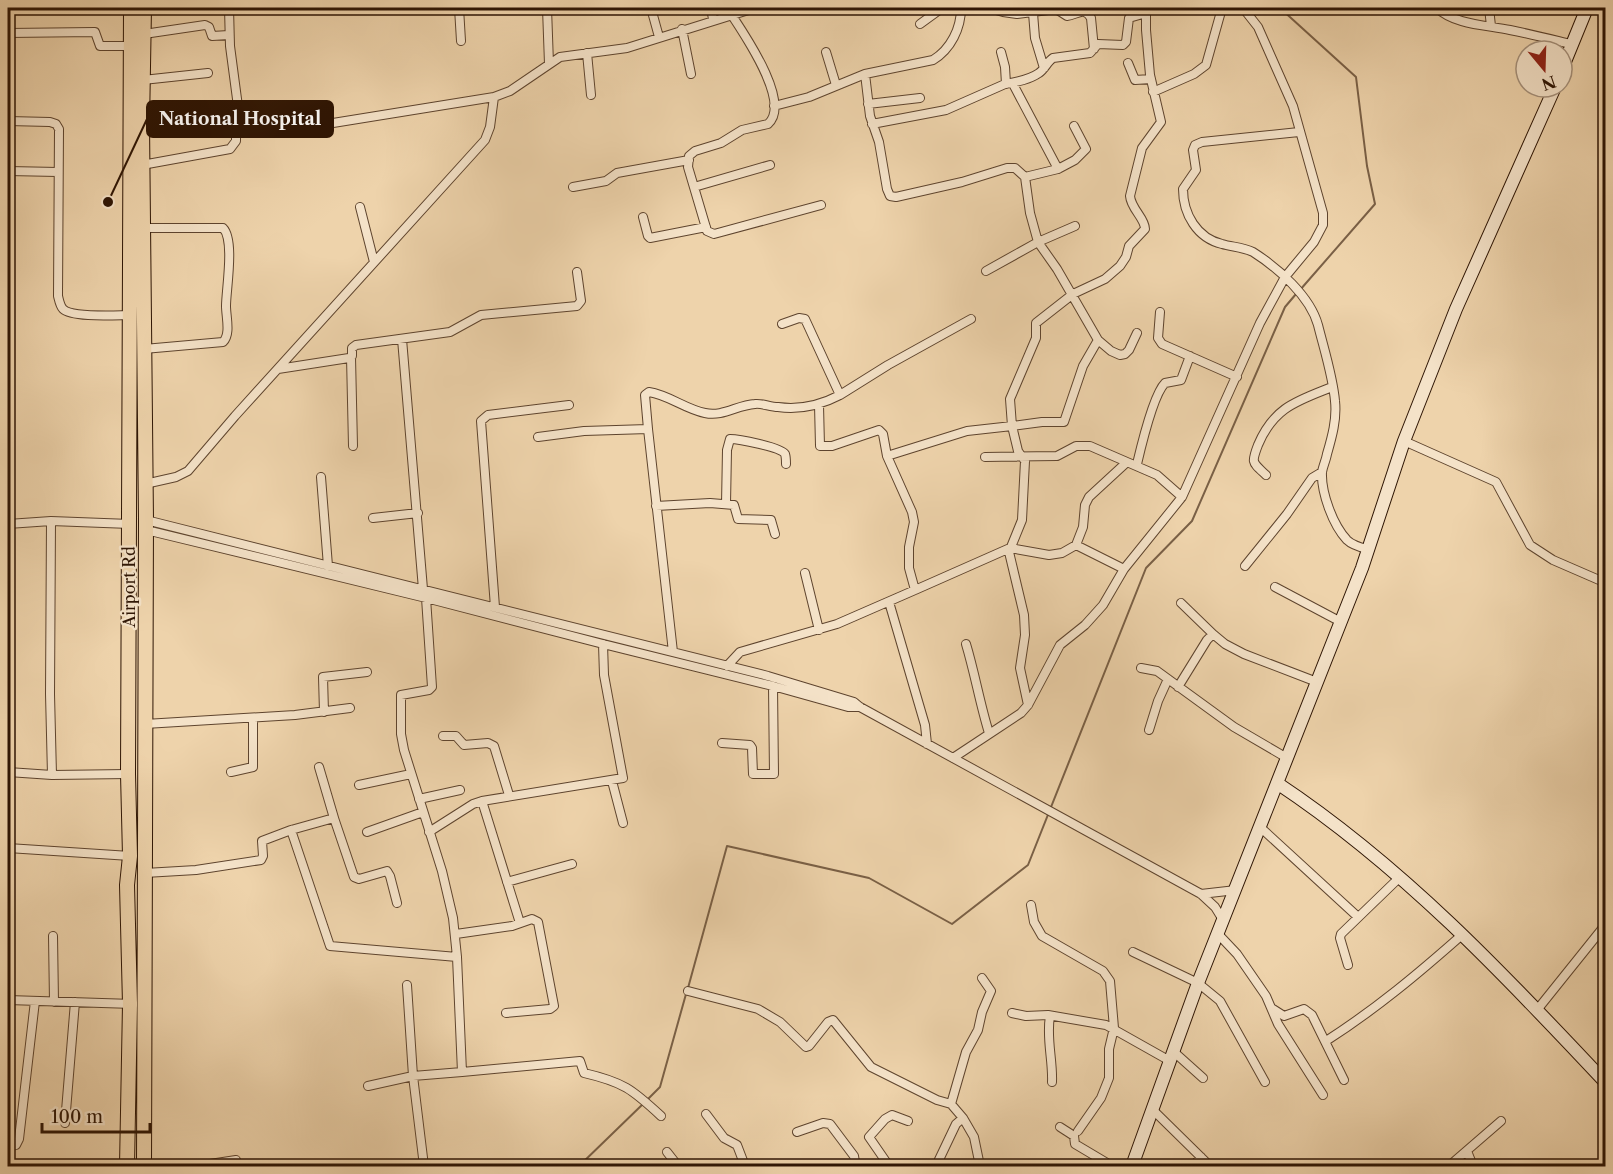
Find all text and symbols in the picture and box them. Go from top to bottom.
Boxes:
north arrow [1514,39,1574,99]
text: N [1539,71,1559,95]
callout: National Hospital [147,101,333,137]
text: National Hospital [159,108,321,130]
street label: Airport Rd [119,546,139,629]
scale bar [42,1096,150,1134]
text: 100 m [51,1106,103,1128]

